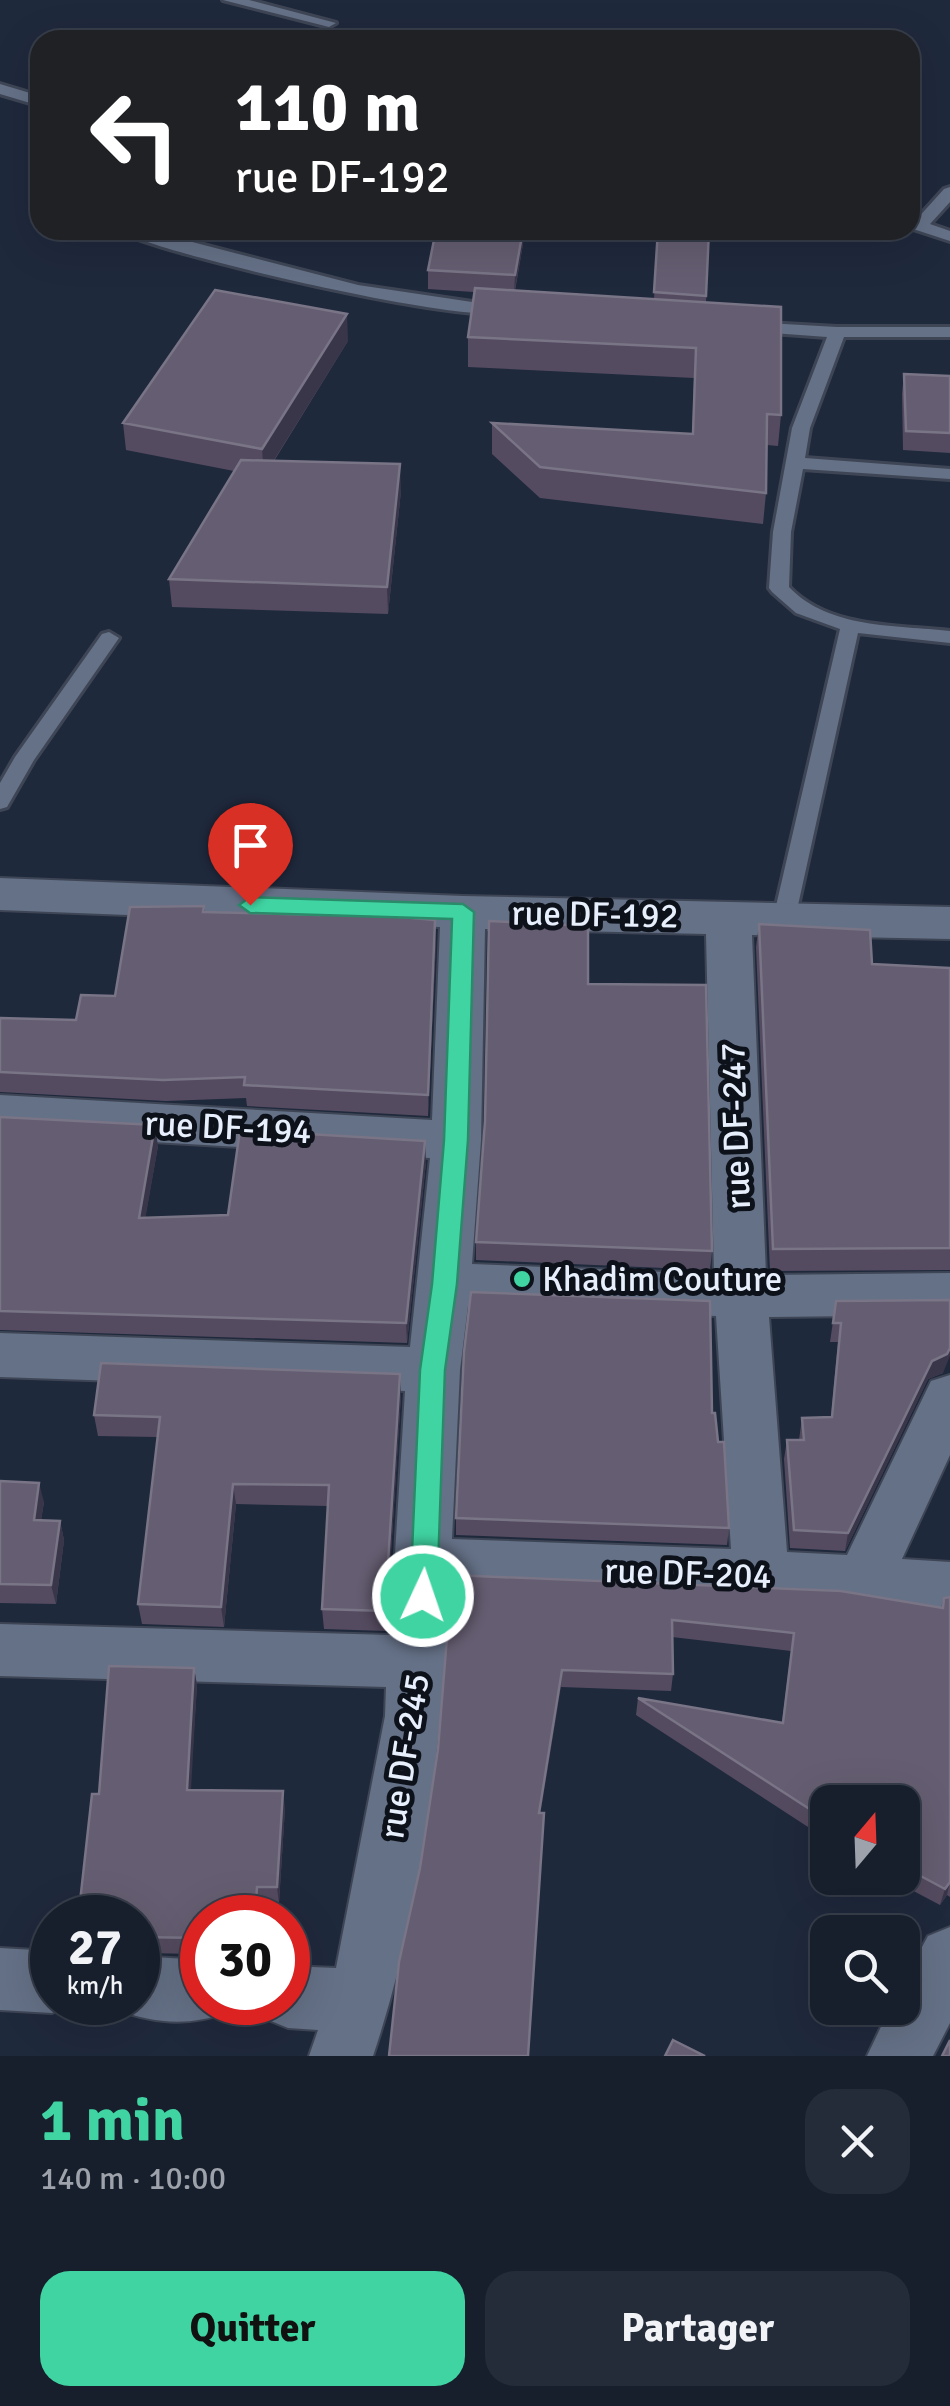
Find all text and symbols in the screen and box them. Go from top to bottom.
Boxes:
text: 110 m [235,64,420,150]
icon: left [70,70,200,200]
text: rue DF-192 [235,150,450,205]
pin [208,803,293,906]
icon: arrive [223,818,278,873]
street label: rue DF-192 [511,892,679,937]
street label: rue DF-247 [711,1042,760,1210]
street label: rue DF-194 [143,1102,313,1153]
place label: Khadim Couture [542,1258,782,1301]
marker: Khadim Couture [511,1268,533,1290]
position arrow [371,1544,475,1648]
street label: rue DF-204 [604,1549,772,1598]
street label: rue DF-245 [370,1670,439,1842]
north arrow [810,1785,920,1895]
map controls [810,1785,920,2025]
speed limit sign: 30 [180,1895,310,2025]
button: search [810,1915,920,2025]
text: 27 [68,1917,122,1979]
text: km/h [67,1970,123,2001]
text: 1 min [40,2084,185,2158]
button: close [805,2089,910,2194]
text: 140 m · 10:00 [40,2159,226,2198]
button: Quitter [40,2271,465,2386]
button: Partager [485,2271,910,2386]

